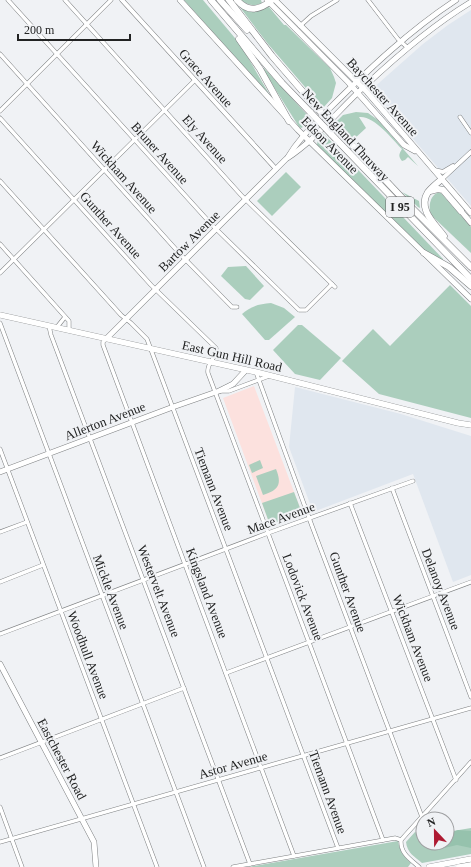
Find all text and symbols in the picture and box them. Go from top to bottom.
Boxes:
scale bar [18,16,130,42]
text: 200 m [24,23,55,37]
street label: Grace Avenue [176,46,236,110]
street label: Baychester Avenue [344,55,422,139]
street label: New England Thruway [299,86,393,185]
street label: Ely Avenue [179,112,231,166]
street label: Edson Avenue [298,113,362,177]
street label: Bruner Avenue [128,119,192,187]
street label: Wickham Avenue [88,138,161,216]
street label: Gunther Avenue [77,189,145,262]
road number: I 95 [386,197,414,217]
street label: Bartow Avenue [155,207,223,275]
street label: East Gun Hill Road [181,337,284,375]
street label: Allerton Avenue [62,399,148,443]
street label: Tiemann Avenue [191,445,237,533]
street label: Mace Avenue [245,499,317,537]
street label: Westervelt Avenue [135,543,184,639]
street label: Kingsland Avenue [183,546,231,640]
street label: Delanoy Avenue [419,546,463,632]
street label: Gunther Avenue [326,550,370,635]
street label: Lodovick Avenue [280,551,327,643]
street label: Mickle Avenue [90,553,132,632]
street label: Wickham Avenue [390,592,437,684]
street label: Woodhull Avenue [64,609,112,701]
street label: Eastchester Road [34,716,90,803]
street label: Astor Avenue [197,748,269,782]
street label: Tiemann Avenue [306,748,350,836]
north arrow [415,811,455,851]
text: N [425,815,437,829]

